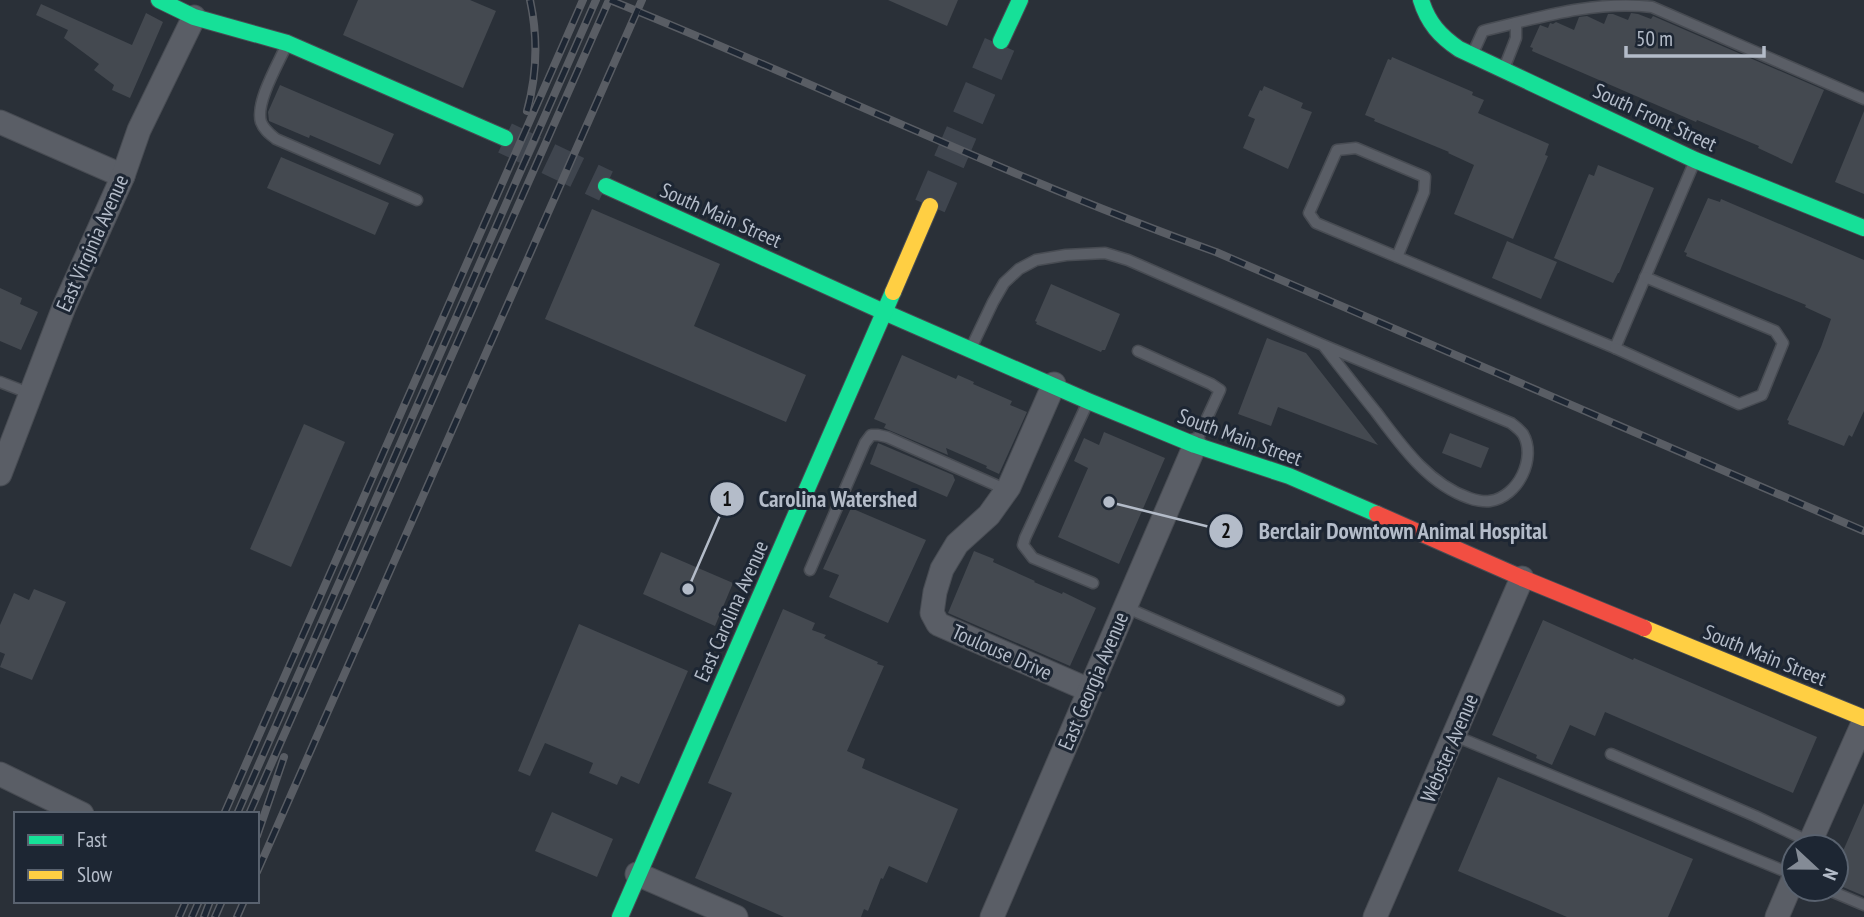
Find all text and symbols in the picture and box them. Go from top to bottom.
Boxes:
scale bar [1626,14,1764,58]
text: 50 m [1636,25,1673,52]
street label: South Front Street [1589,77,1721,157]
street label: East Virginia Avenue [50,170,134,316]
street label: South Main Street [656,176,786,254]
street label: South Main Street [1174,402,1306,472]
callout: Carolina Watershed [710,477,932,521]
text: Carolina Watershed [759,484,917,513]
text: 1 [722,485,732,512]
callout: Berclair Downtown Animal Hospital [1209,509,1561,553]
text: Berclair Downtown Animal Hospital [1259,516,1548,545]
text: 2 [1221,517,1231,544]
street label: East Carolina Avenue [688,536,774,686]
street label: East Georgia Avenue [1052,608,1134,754]
street label: Toulouse Drive [948,618,1056,686]
street label: South Main Street [1700,618,1831,692]
street label: Webster Avenue [1414,690,1484,806]
legend [14,812,259,903]
text: Fast [77,826,107,853]
north arrow [1780,833,1850,903]
text: Slow [77,861,113,888]
text: N [1818,865,1844,884]

